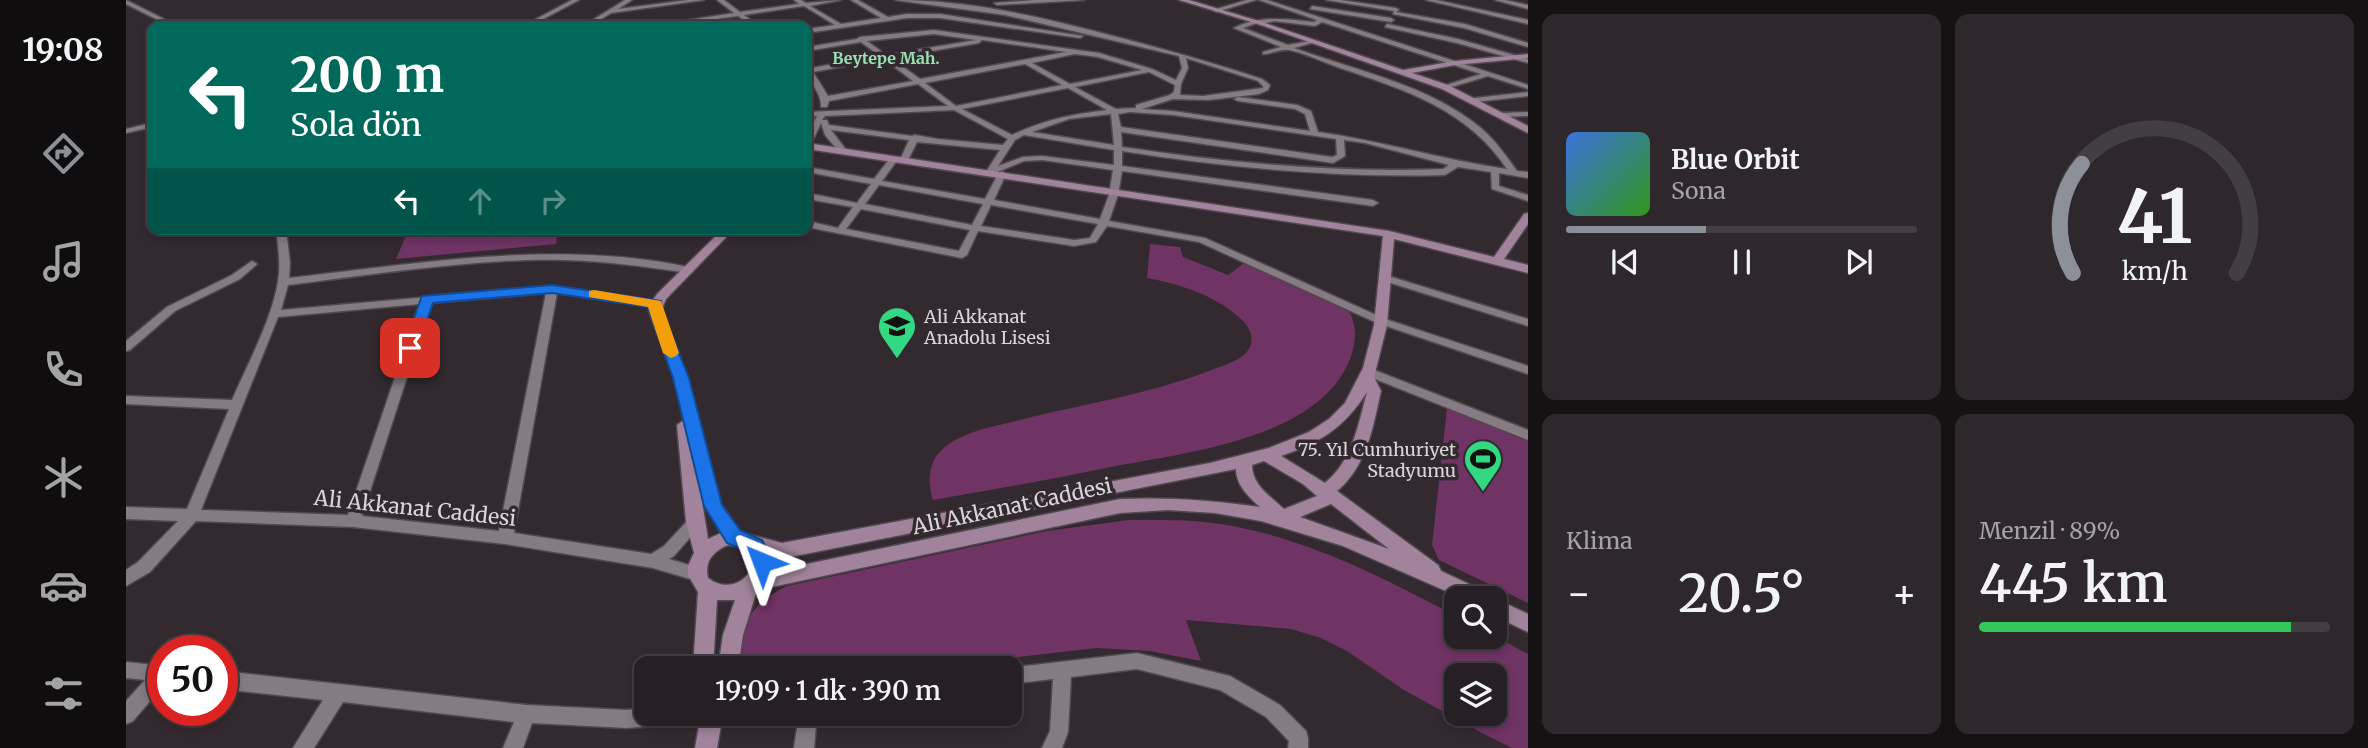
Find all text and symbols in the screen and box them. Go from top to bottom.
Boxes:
text: 19:08 [22,30,104,70]
text: 200 m [290,44,444,105]
district label: Beytepe Mah. [832,48,940,68]
icon: left [175,49,266,140]
text: Sola dön [290,105,422,145]
icon: directions [39,129,88,178]
text: Blue Orbit [1671,143,1800,176]
text: 41 [2117,171,2192,263]
text: Sona [1671,176,1726,205]
icon: left [388,182,426,220]
icon: ahead [461,182,499,220]
icon: right [534,182,572,220]
icon: music [39,237,88,286]
icon: previous [1606,243,1644,281]
icon: pause [1723,243,1761,281]
icon: next [1840,243,1878,281]
text: km/h [2121,255,2188,287]
school or university icon: Ali Akkanat Anadolu Lisesi [876,305,918,360]
place label: Ali Akkanat Anadolu Lisesi [923,305,1051,349]
pin [380,318,440,378]
icon: arrive [391,329,429,367]
icon: phone [39,345,88,394]
place label: 75. Yıl Cumhuriyet Stadyumu [1298,438,1456,482]
sports icon: 75. Yıl Cumhuriyet Stadyumu [1462,438,1504,493]
icon: climate [39,453,88,502]
street label: Ali Akkanat Caddesi [909,472,1114,541]
street label: Ali Akkanat Caddesi [312,484,518,532]
text: Menzil · 89% [1979,516,2120,545]
position arrow [725,525,799,599]
text: Klima [1566,526,1633,555]
text: 445 km [1979,551,2168,616]
icon: car [39,561,88,610]
text: 20.5° [1678,561,1805,626]
text: − [1566,570,1591,617]
text: + [1892,570,1917,617]
map controls [1444,586,1507,726]
button: search [1444,586,1507,649]
speed limit sign: 50 [147,635,238,726]
button: layers [1444,663,1507,726]
icon: filters [39,669,88,718]
text: 19:09 · 1 dk · 390 m [715,674,941,707]

